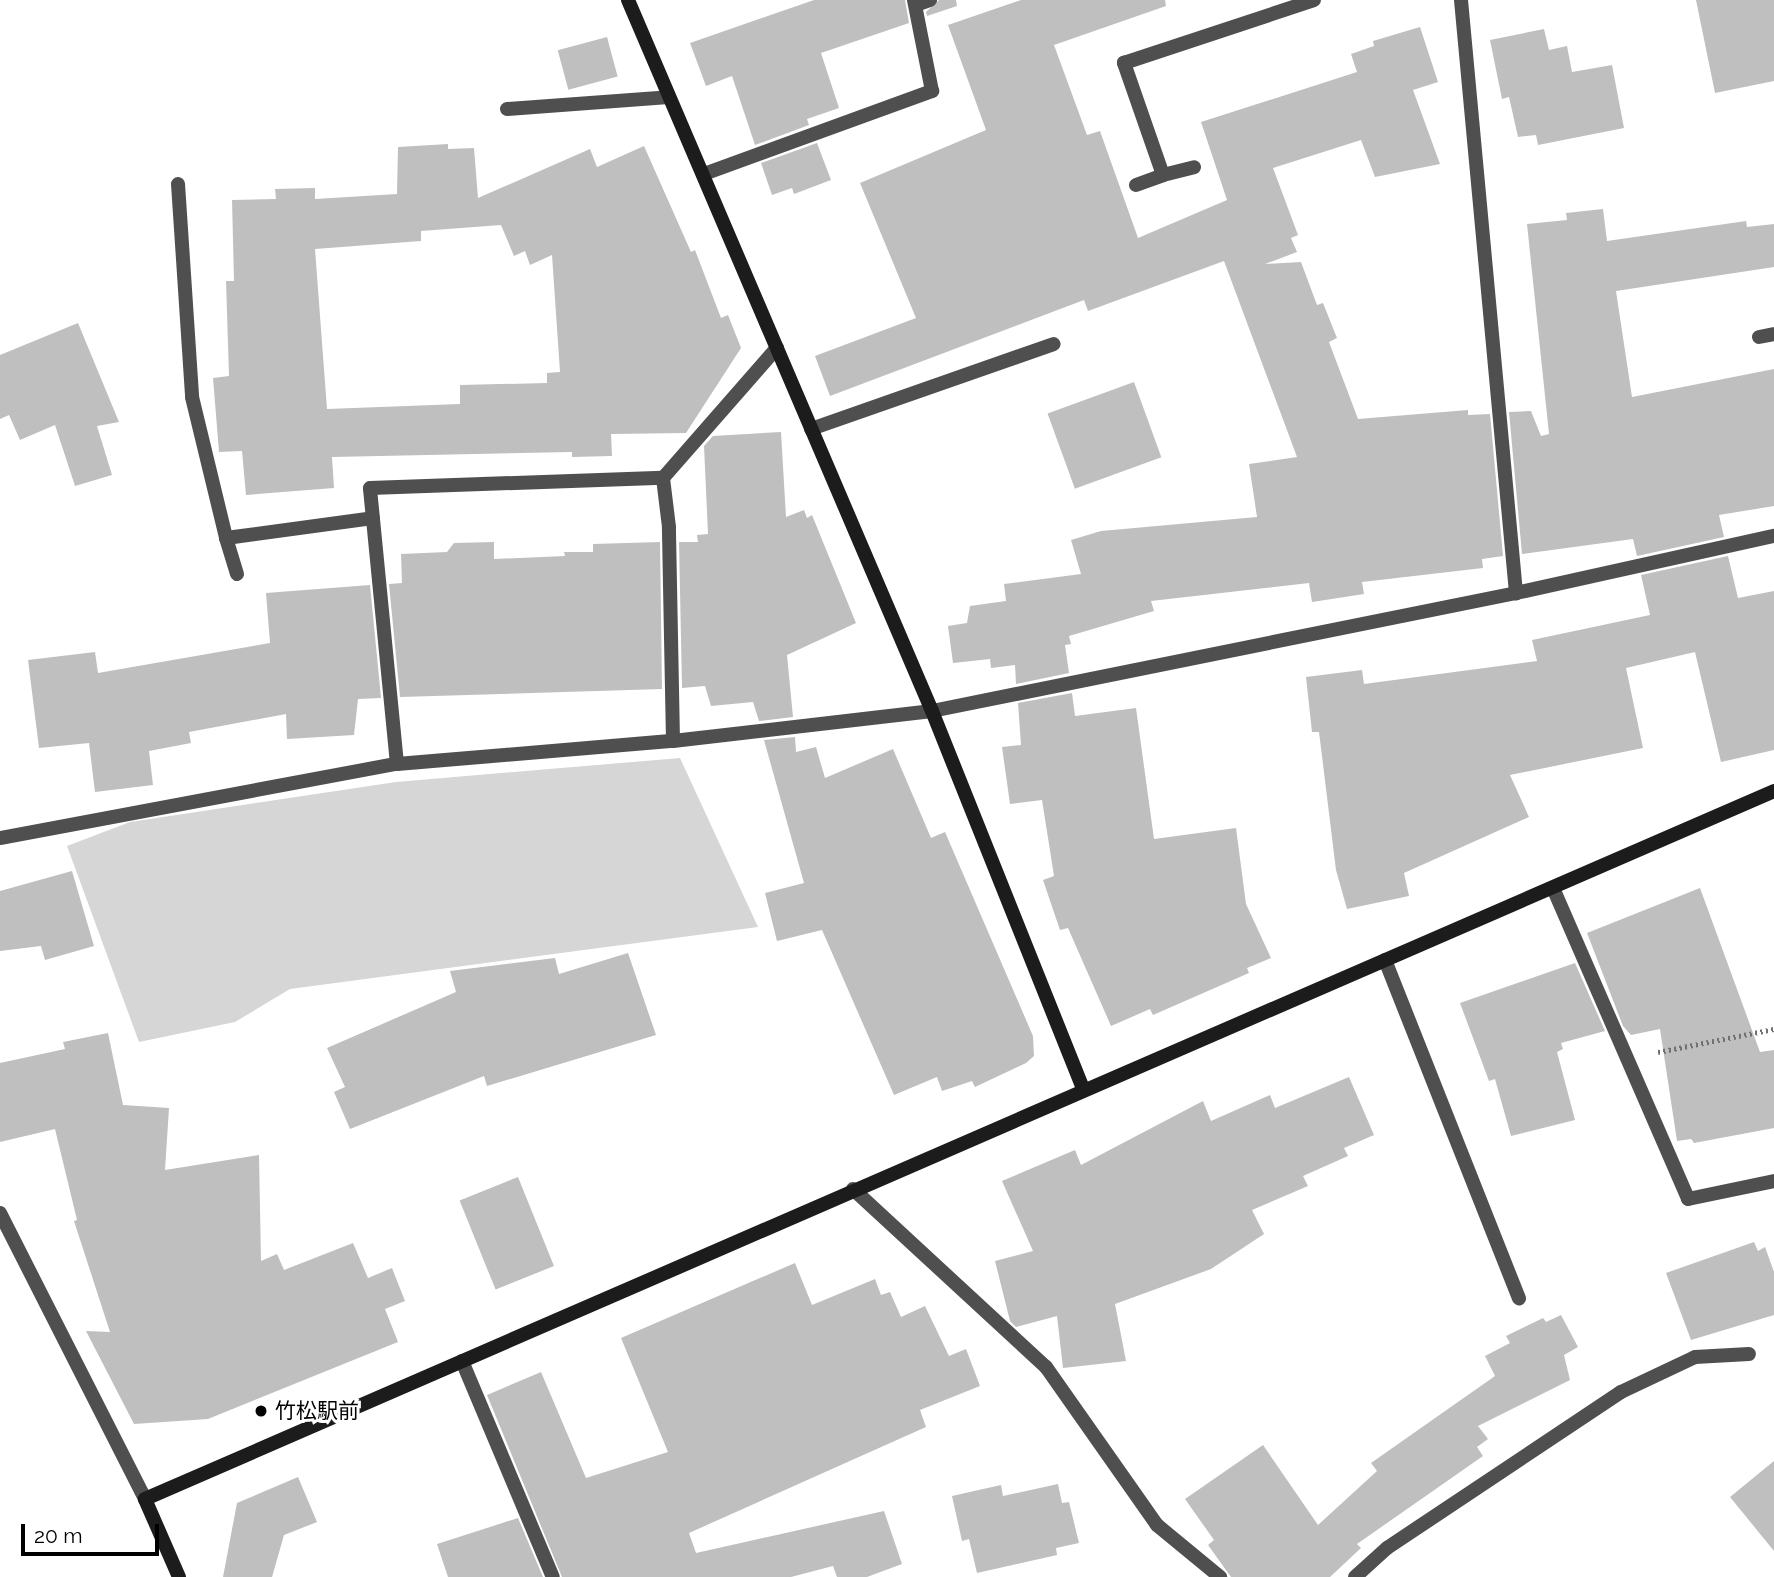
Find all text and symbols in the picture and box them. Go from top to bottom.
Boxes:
place label: 竹松駅前 [275,1398,359,1424]
marker: 竹松駅前 [253,1403,269,1419]
scale bar [24,1510,163,1554]
text: 20 m [34,1523,82,1548]

